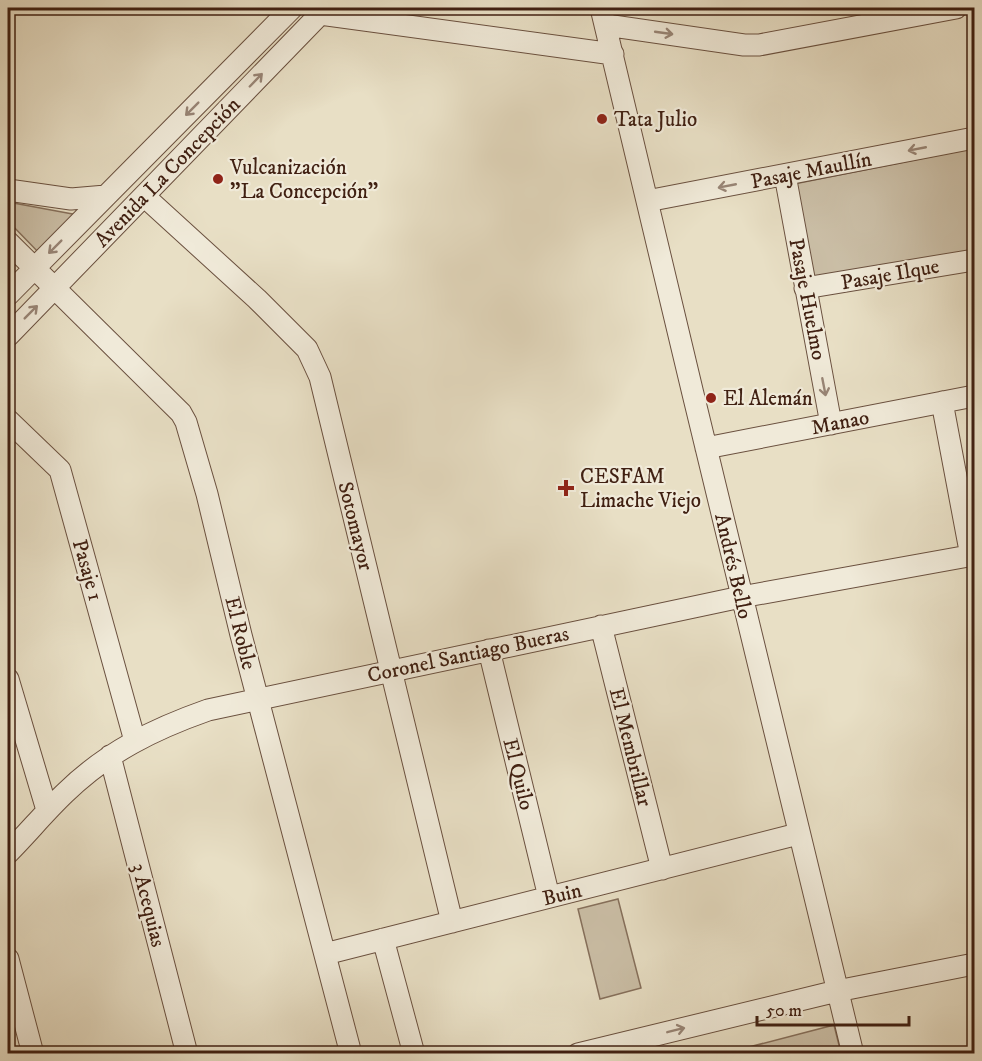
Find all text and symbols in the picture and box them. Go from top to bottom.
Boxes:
one-way arrow [653,28,673,39]
one-way arrow [249,72,263,87]
street label: Avenida La Concepción [89,92,246,253]
one-way arrow [185,101,199,116]
place label: Tata Julio [614,107,697,133]
marker: Tata Julio [595,112,609,126]
one-way arrow [908,144,927,155]
street label: Pasaje Maullín [749,147,874,195]
place label: Vulcanización "La Concepción" [229,155,378,205]
marker: Vulcanización "La Concepción" [211,172,225,186]
one-way arrow [718,181,738,192]
street label: Pasaje Huelmo [782,236,832,362]
one-way arrow [48,240,62,255]
street label: Pasaje Ilque [839,253,942,296]
one-way arrow [24,305,39,320]
one-way arrow [819,377,830,396]
place label: El Alemán [723,386,813,412]
marker: El Alemán [704,391,718,405]
street label: Manao [809,405,871,441]
place label: CESFAM Limache Viejo [580,464,701,514]
street label: Sotomayor [331,479,379,574]
marker: CESFAM Limache Viejo [557,479,575,497]
street label: Andrés Bello [708,511,758,622]
street label: Pasaje 1 [66,536,108,604]
street label: El Roble [218,594,262,673]
street label: Coronel Santiago Bueras [365,621,571,689]
street label: El Membrillar [603,685,657,809]
street label: El Quilo [497,736,540,813]
street label: 3 Acequias [125,861,171,950]
street label: Buin [540,878,585,912]
scale bar [757,989,908,1027]
text: 50 m [766,1000,802,1022]
one-way arrow [666,1023,685,1035]

